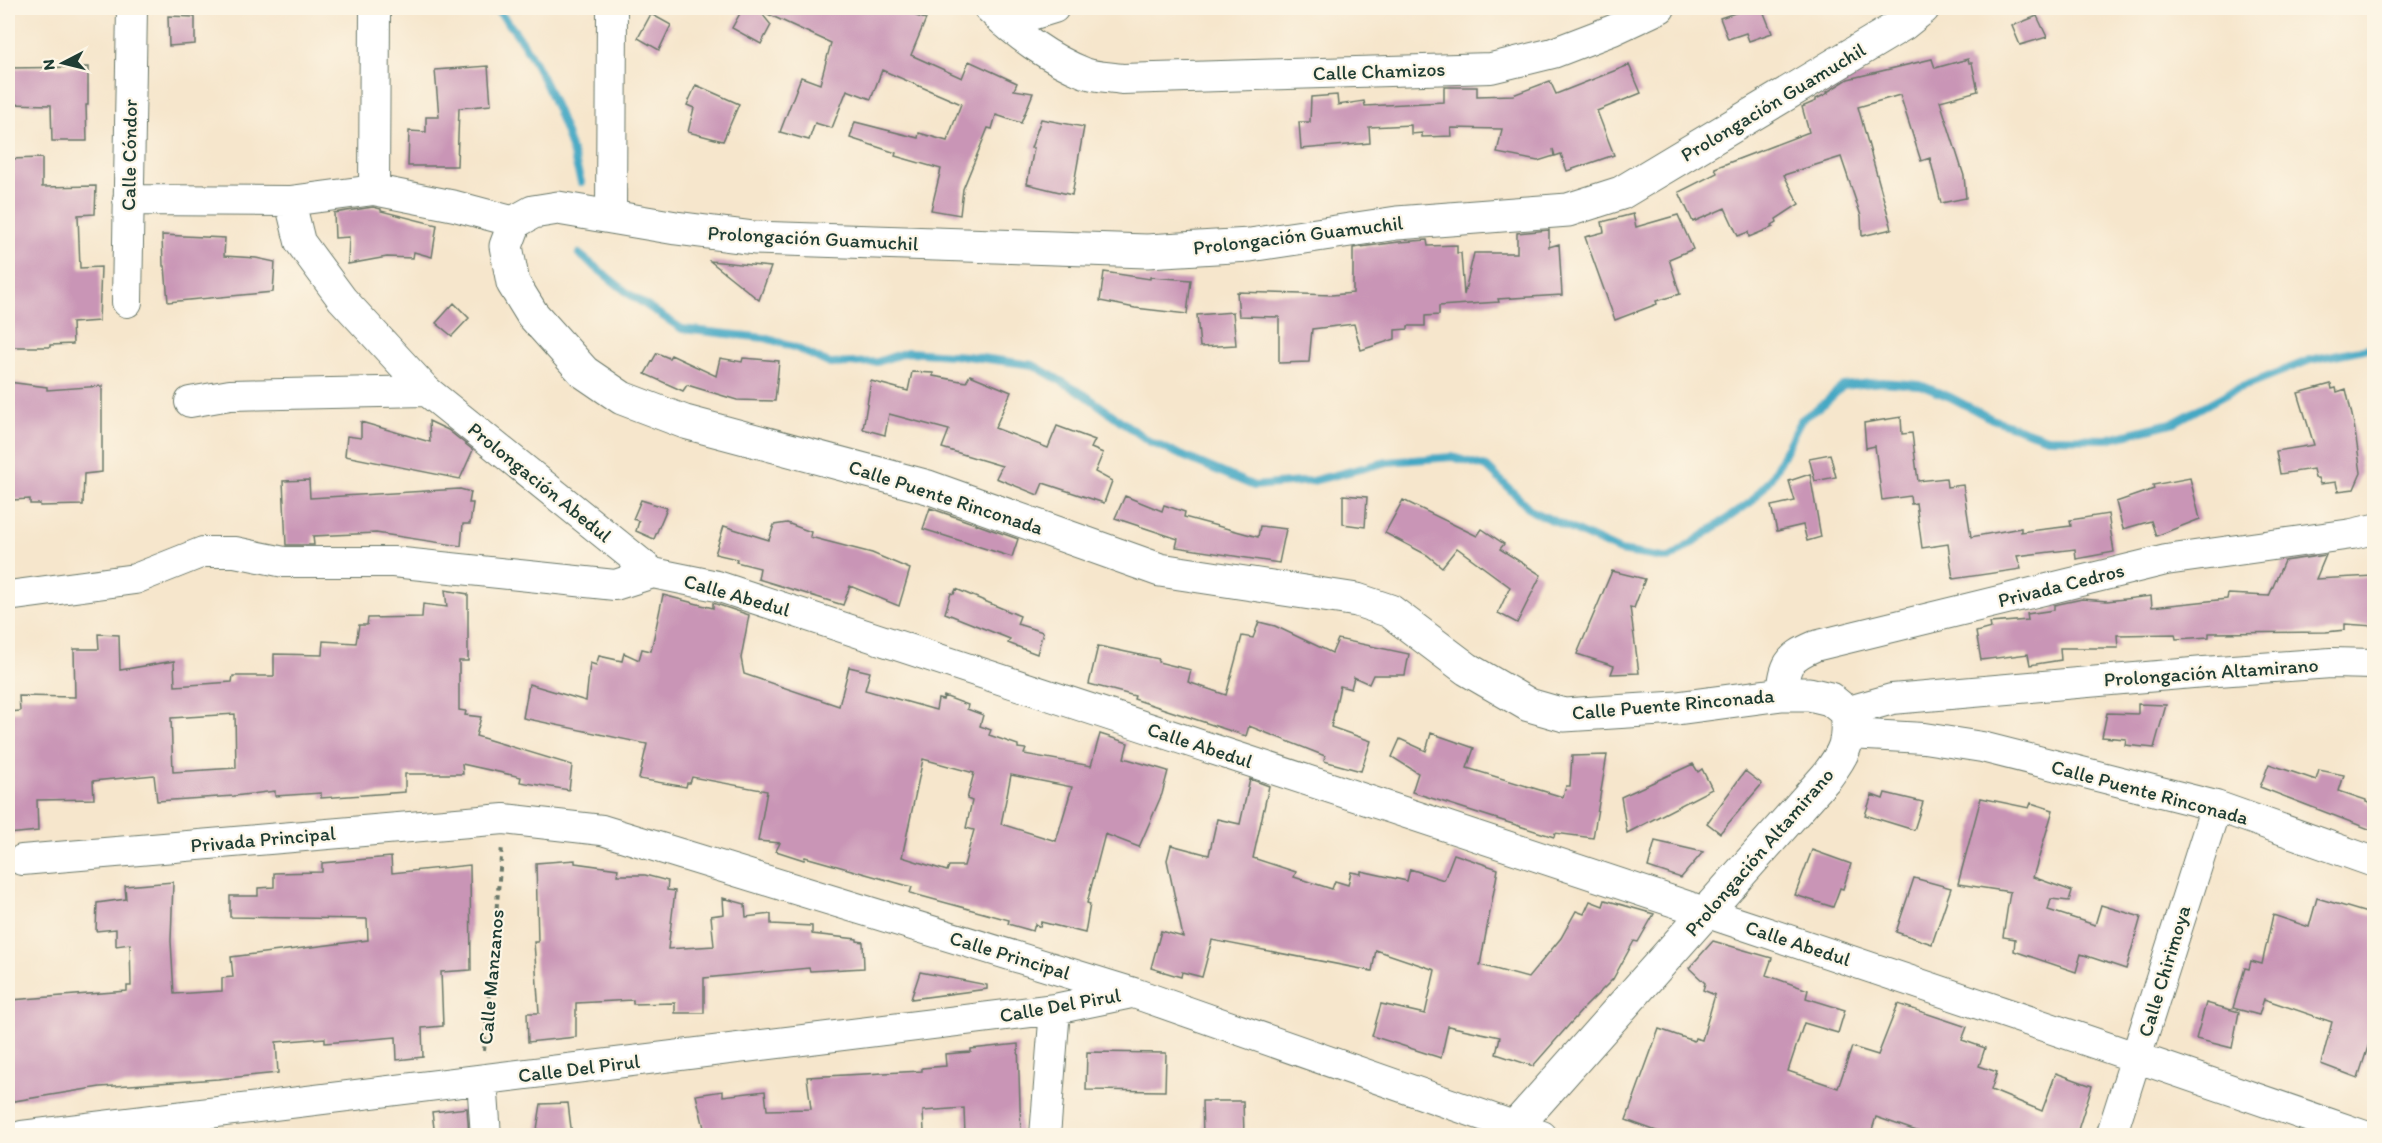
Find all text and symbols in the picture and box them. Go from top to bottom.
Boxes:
north arrow [33,33,93,93]
street label: Prolongación Guamuchil [1676,37,1870,167]
street label: Calle Chamizos [1312,57,1446,85]
text: N [39,58,59,71]
street label: Calle Cóndor [116,98,142,211]
street label: Prolongación Guamuchil [1192,210,1405,260]
street label: Prolongación Guamuchil [707,220,919,256]
street label: Prolongación Abedul [463,417,617,548]
street label: Calle Puente Rinconada [846,454,1047,540]
street label: Privada Cedros [1995,558,2127,612]
street label: Calle Abedul [681,568,793,622]
street label: Prolongación Altamirano [2103,653,2319,691]
street label: Calle Puente Rinconada [1571,683,1776,725]
street label: Calle Abedul [1144,717,1256,773]
street label: Calle Puente Rinconada [2049,754,2252,830]
street label: Prolongación Altamirano [1679,763,1839,941]
street label: Privada Principal [189,821,337,857]
street label: Calle Chirimoya [2133,902,2196,1040]
street label: Calle Manzanos [473,908,509,1046]
street label: Calle Abedul [1742,915,1854,971]
street label: Calle Principal [947,925,1073,985]
street label: Calle Del Pirul [998,982,1123,1027]
street label: Calle Del Pirul [517,1049,642,1087]

